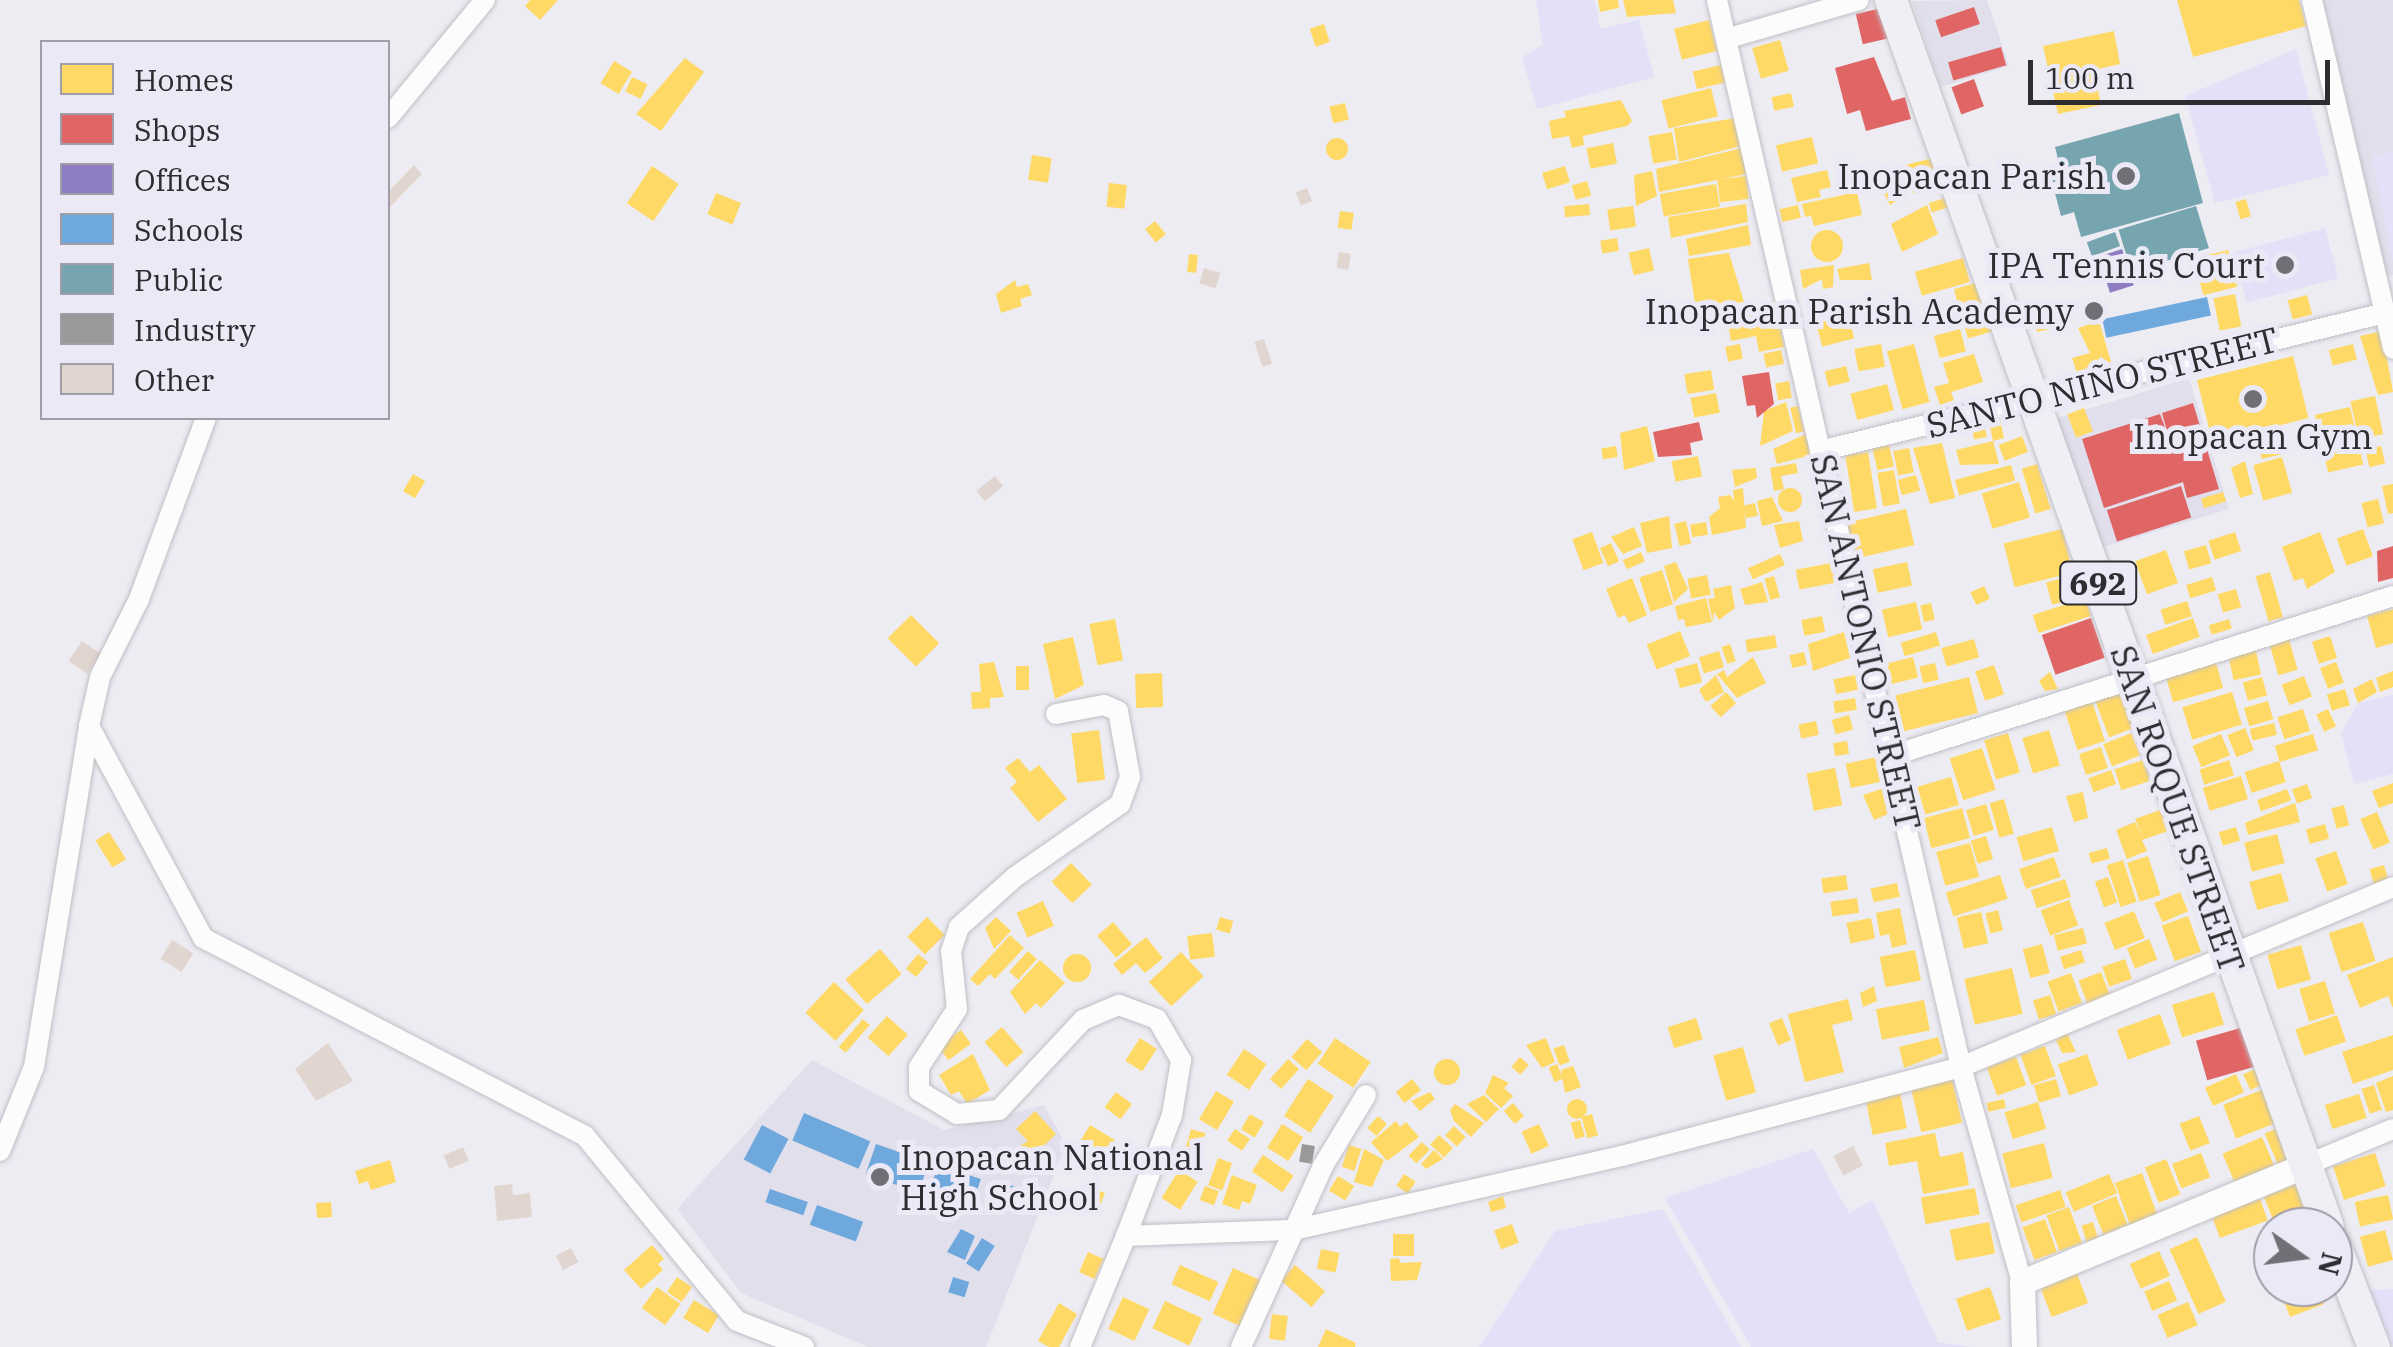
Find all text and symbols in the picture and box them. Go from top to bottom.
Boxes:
legend [40,40,390,420]
scale bar [2033,40,2336,102]
text: 100 m [2045,58,2135,97]
text: Homes [134,60,234,99]
text: Shops [134,110,220,149]
place label: Inopacan Parish [1837,155,2106,197]
text: Offices [134,160,231,199]
marker: Inopacan Parish [2115,165,2137,187]
text: Schools [134,210,244,249]
place label: IPA Tennis Court [1988,244,2265,286]
marker: IPA Tennis Court [2274,254,2296,276]
text: Public [134,260,223,299]
place label: Inopacan Parish Academy [1645,290,2074,332]
marker: Inopacan Parish Academy [2083,300,2105,322]
text: Industry [134,310,256,349]
street label: SANTO NIÑO STREET [1922,318,2282,446]
text: Other [134,360,214,399]
marker: Inopacan Gym [2242,388,2264,410]
place label: Inopacan Gym [2133,415,2373,457]
street label: SAN ANTONIO STREET [1802,450,1930,834]
road number: 692 [2058,556,2138,610]
street label: SAN ROQUE STREET [2102,640,2254,978]
place label: Inopacan National High School [900,1136,1204,1218]
marker: Inopacan National High School [869,1166,891,1188]
north arrow [2253,1207,2353,1307]
text: N [2310,1249,2351,1279]

